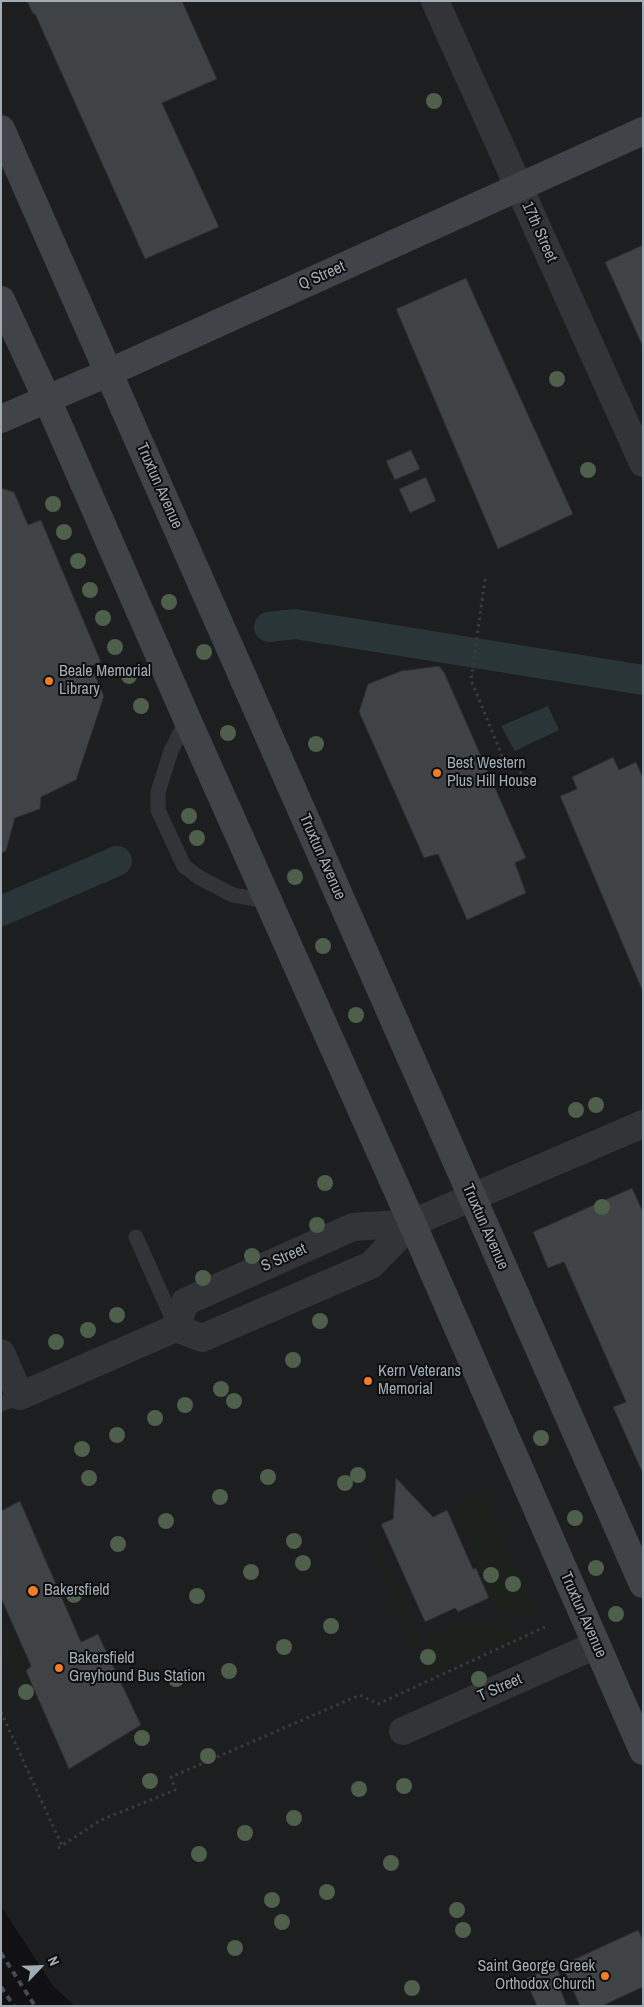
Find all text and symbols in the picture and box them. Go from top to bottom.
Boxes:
street label: 17th Street [517,199,561,265]
street label: Q Street [296,257,348,295]
street label: Truxtun Avenue [132,440,186,532]
place label: Beale Memorial Library [59,662,151,700]
marker: Beale Memorial Library [43,675,55,687]
place label: Best Western Plus Hill House [447,754,537,792]
marker: Best Western Plus Hill House [431,767,443,779]
street label: Truxtun Avenue [295,811,349,903]
street label: Truxtun Avenue [458,1181,512,1273]
street label: S Street [258,1240,310,1276]
place label: Kern Veterans Memorial [378,1362,461,1400]
marker: Kern Veterans Memorial [362,1375,374,1387]
street label: Truxtun Avenue [556,1569,610,1661]
place label: Bakersfield [44,1581,110,1601]
marker: Bakersfield [26,1584,40,1598]
place label: Bakersfield Greyhound Bus Station [69,1649,205,1687]
marker: Bakersfield Greyhound Bus Station [53,1662,65,1674]
street label: T Street [475,1670,525,1706]
north arrow [15,1942,65,1992]
text: N [44,1953,64,1968]
place label: Saint George Greek Orthodox Church [478,1957,595,1995]
marker: Saint George Greek Orthodox Church [599,1970,611,1982]

